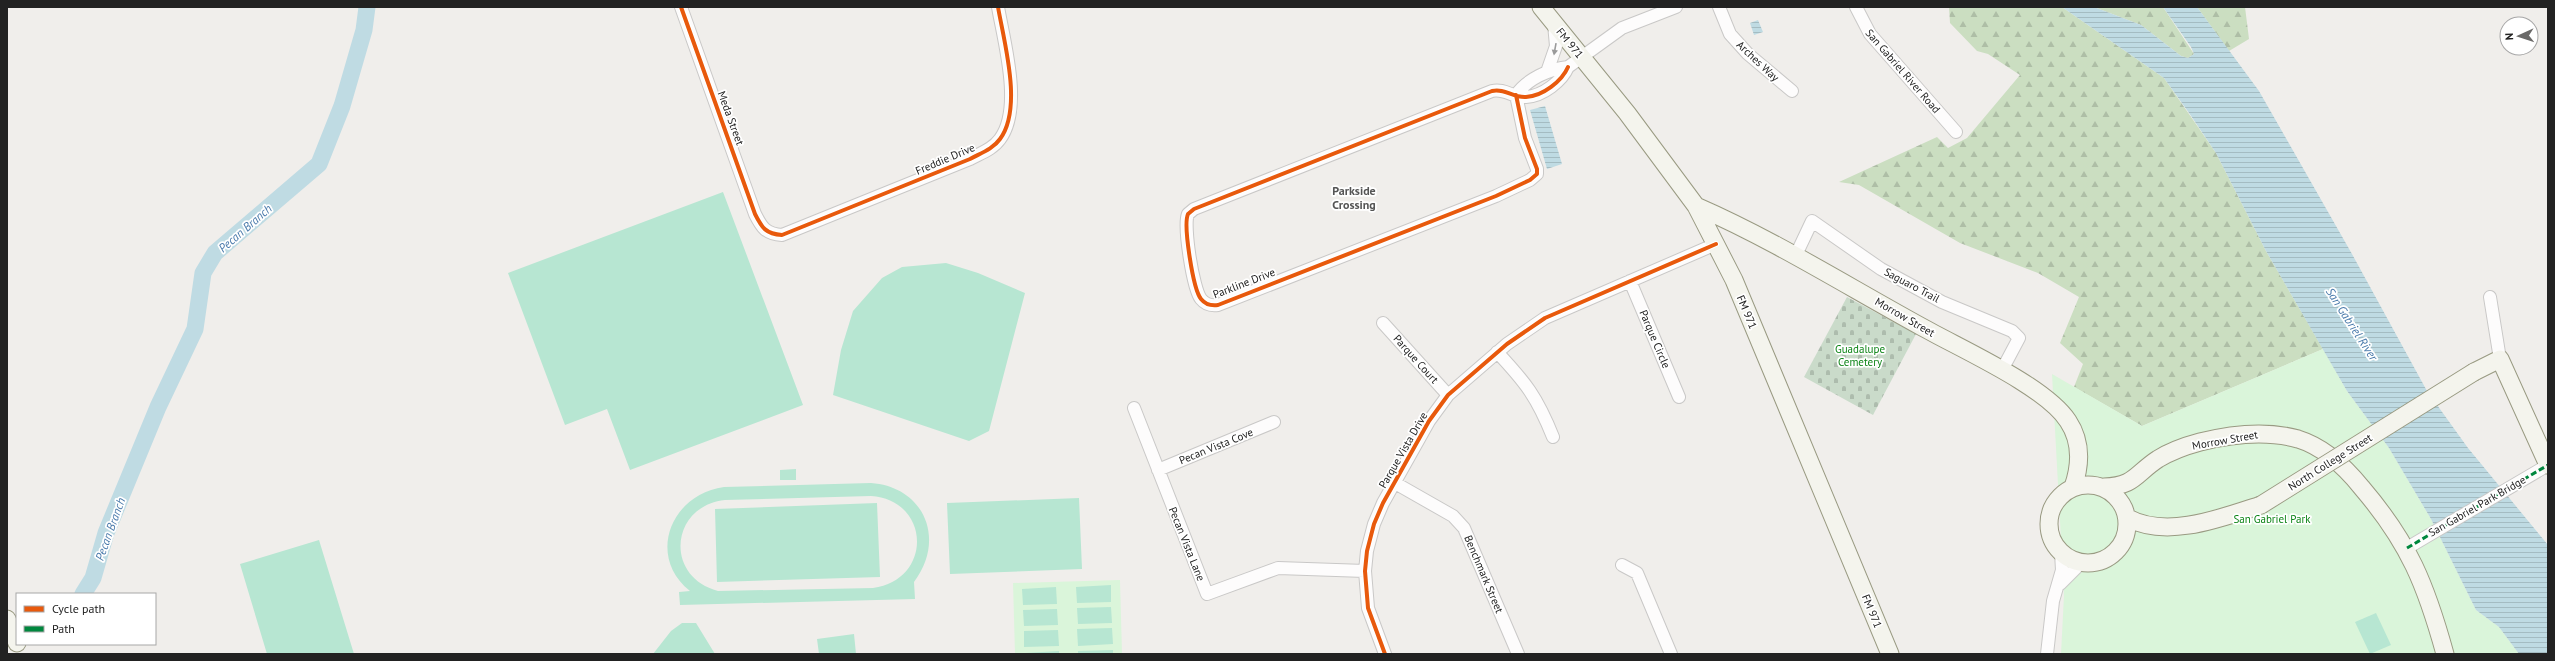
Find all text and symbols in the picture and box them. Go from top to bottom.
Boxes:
north arrow [2499,16,2539,56]
street label: FM 971 [1553,25,1587,61]
street label: San Gabriel River Road [1863,26,1943,116]
text: N [2502,33,2516,41]
street label: Arches Way [1734,38,1783,85]
one-way arrow [1552,43,1558,55]
street label: Meda Street [715,89,747,147]
street label: Freddie Drive [913,140,977,178]
district label: Parkside Crossing [1332,183,1376,212]
water label: Pecan Branch [215,201,275,255]
street label: Saguaro Trail [1882,264,1943,306]
street label: Parkline Drive [1211,265,1278,301]
water label: San Gabriel River [2323,285,2382,364]
street label: FM 971 [1734,293,1760,331]
street label: Morrow Street [1873,294,1938,340]
street label: Parque Circle [1636,308,1674,371]
street label: Parque Court [1390,332,1442,386]
park label: Guadalupe Cemetery [1835,342,1885,369]
street label: Parque Vista Drive [1376,409,1431,491]
street label: Pecan Vista Cove [1177,425,1255,467]
street label: Morrow Street [2191,427,2259,453]
street label: North College Street [2285,430,2375,493]
street label: San Gabriel Park Bridge [2426,472,2529,540]
water label: Pecan Branch [92,495,128,563]
street label: Pecan Vista Lane [1166,505,1208,584]
park label: San Gabriel Park [2233,512,2311,526]
street label: Benchmark Street [1461,533,1507,615]
street label: FM 971 [1859,592,1885,630]
legend [16,593,156,645]
text: Cycle path [52,601,105,616]
text: Path [52,621,75,636]

